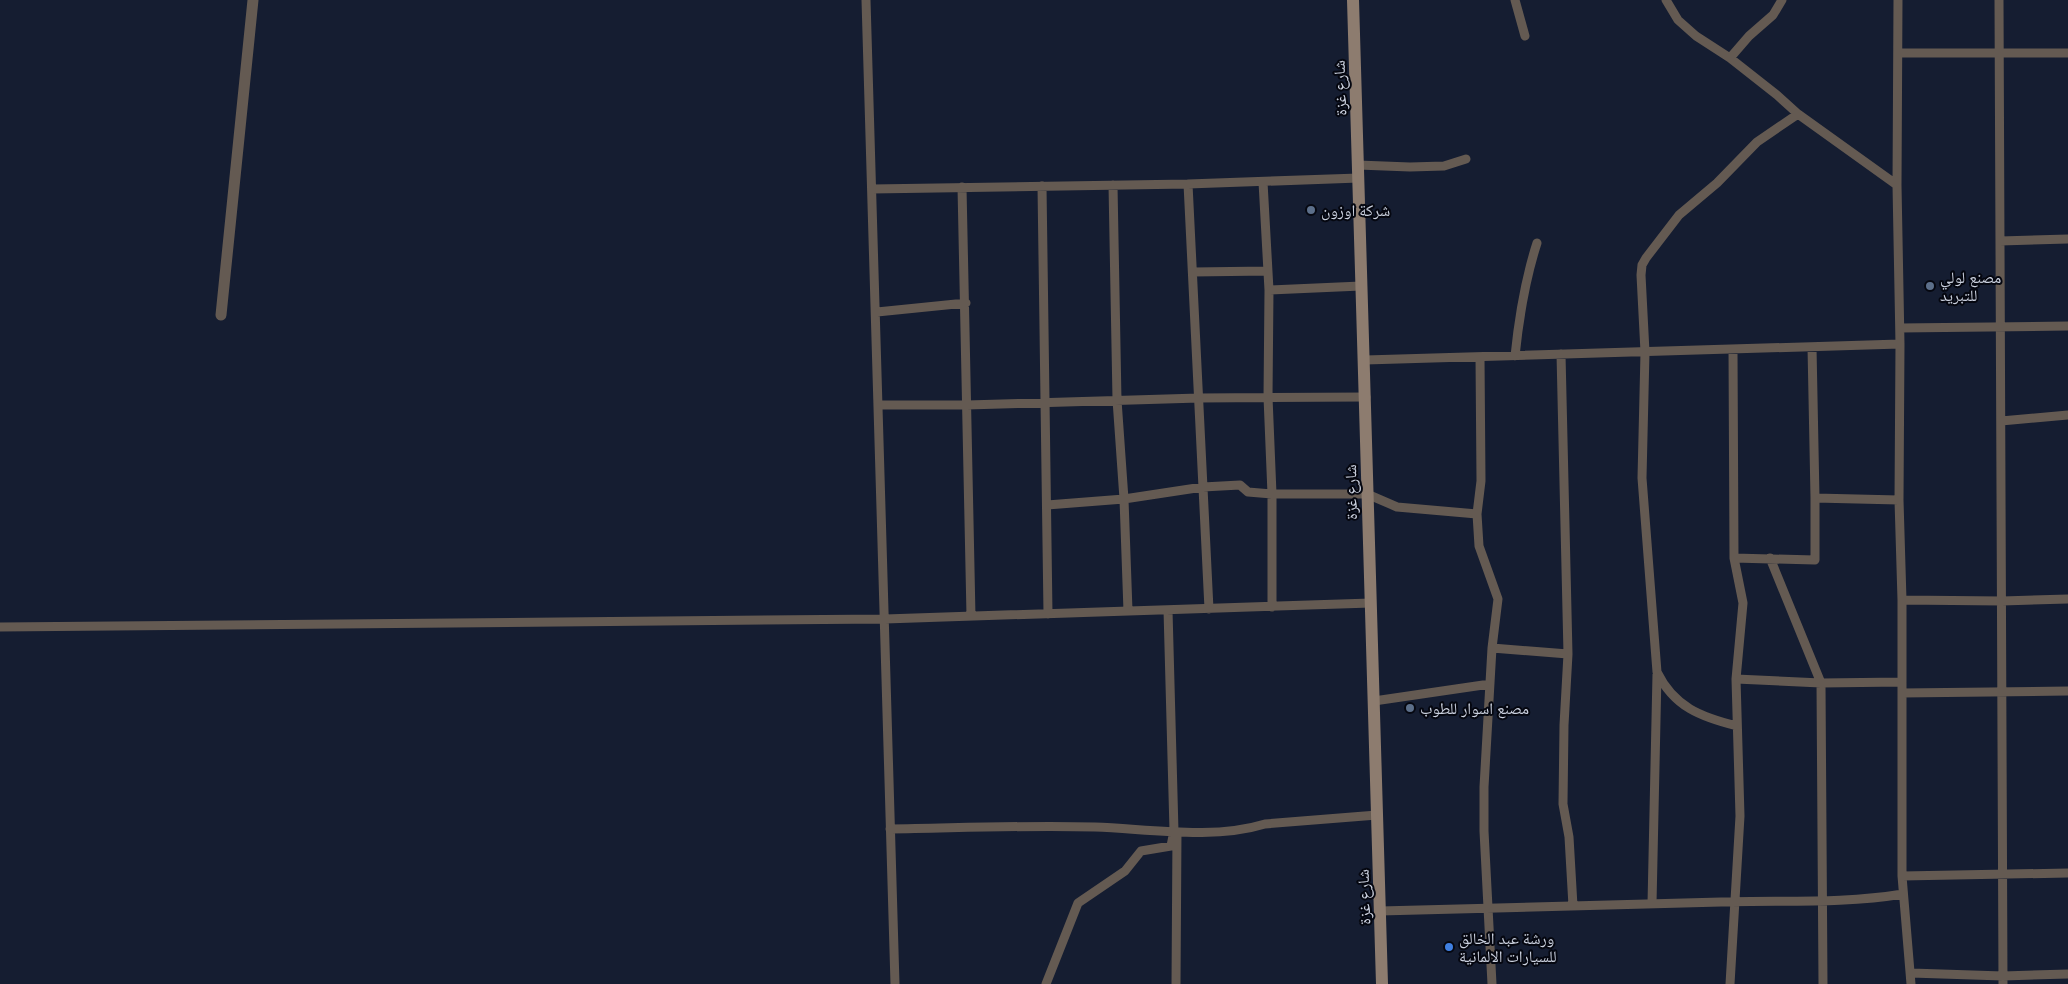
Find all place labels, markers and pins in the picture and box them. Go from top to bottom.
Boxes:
place label: شركة اوزون [1321,201,1390,221]
marker: شركة اوزون [1305,204,1317,216]
place label: مصنع لولي للتبريد [1940,268,2001,305]
marker: مصنع لولي للتبريد [1924,280,1936,292]
place label: مصنع اسوار للطوب [1420,699,1529,719]
marker: مصنع اسوار للطوب [1404,702,1416,714]
place label: ورشة عبد الخالق للسيارات الالمانية [1459,929,1557,966]
marker: ورشة عبد الخالق للسيارات الالمانية [1443,941,1455,953]

